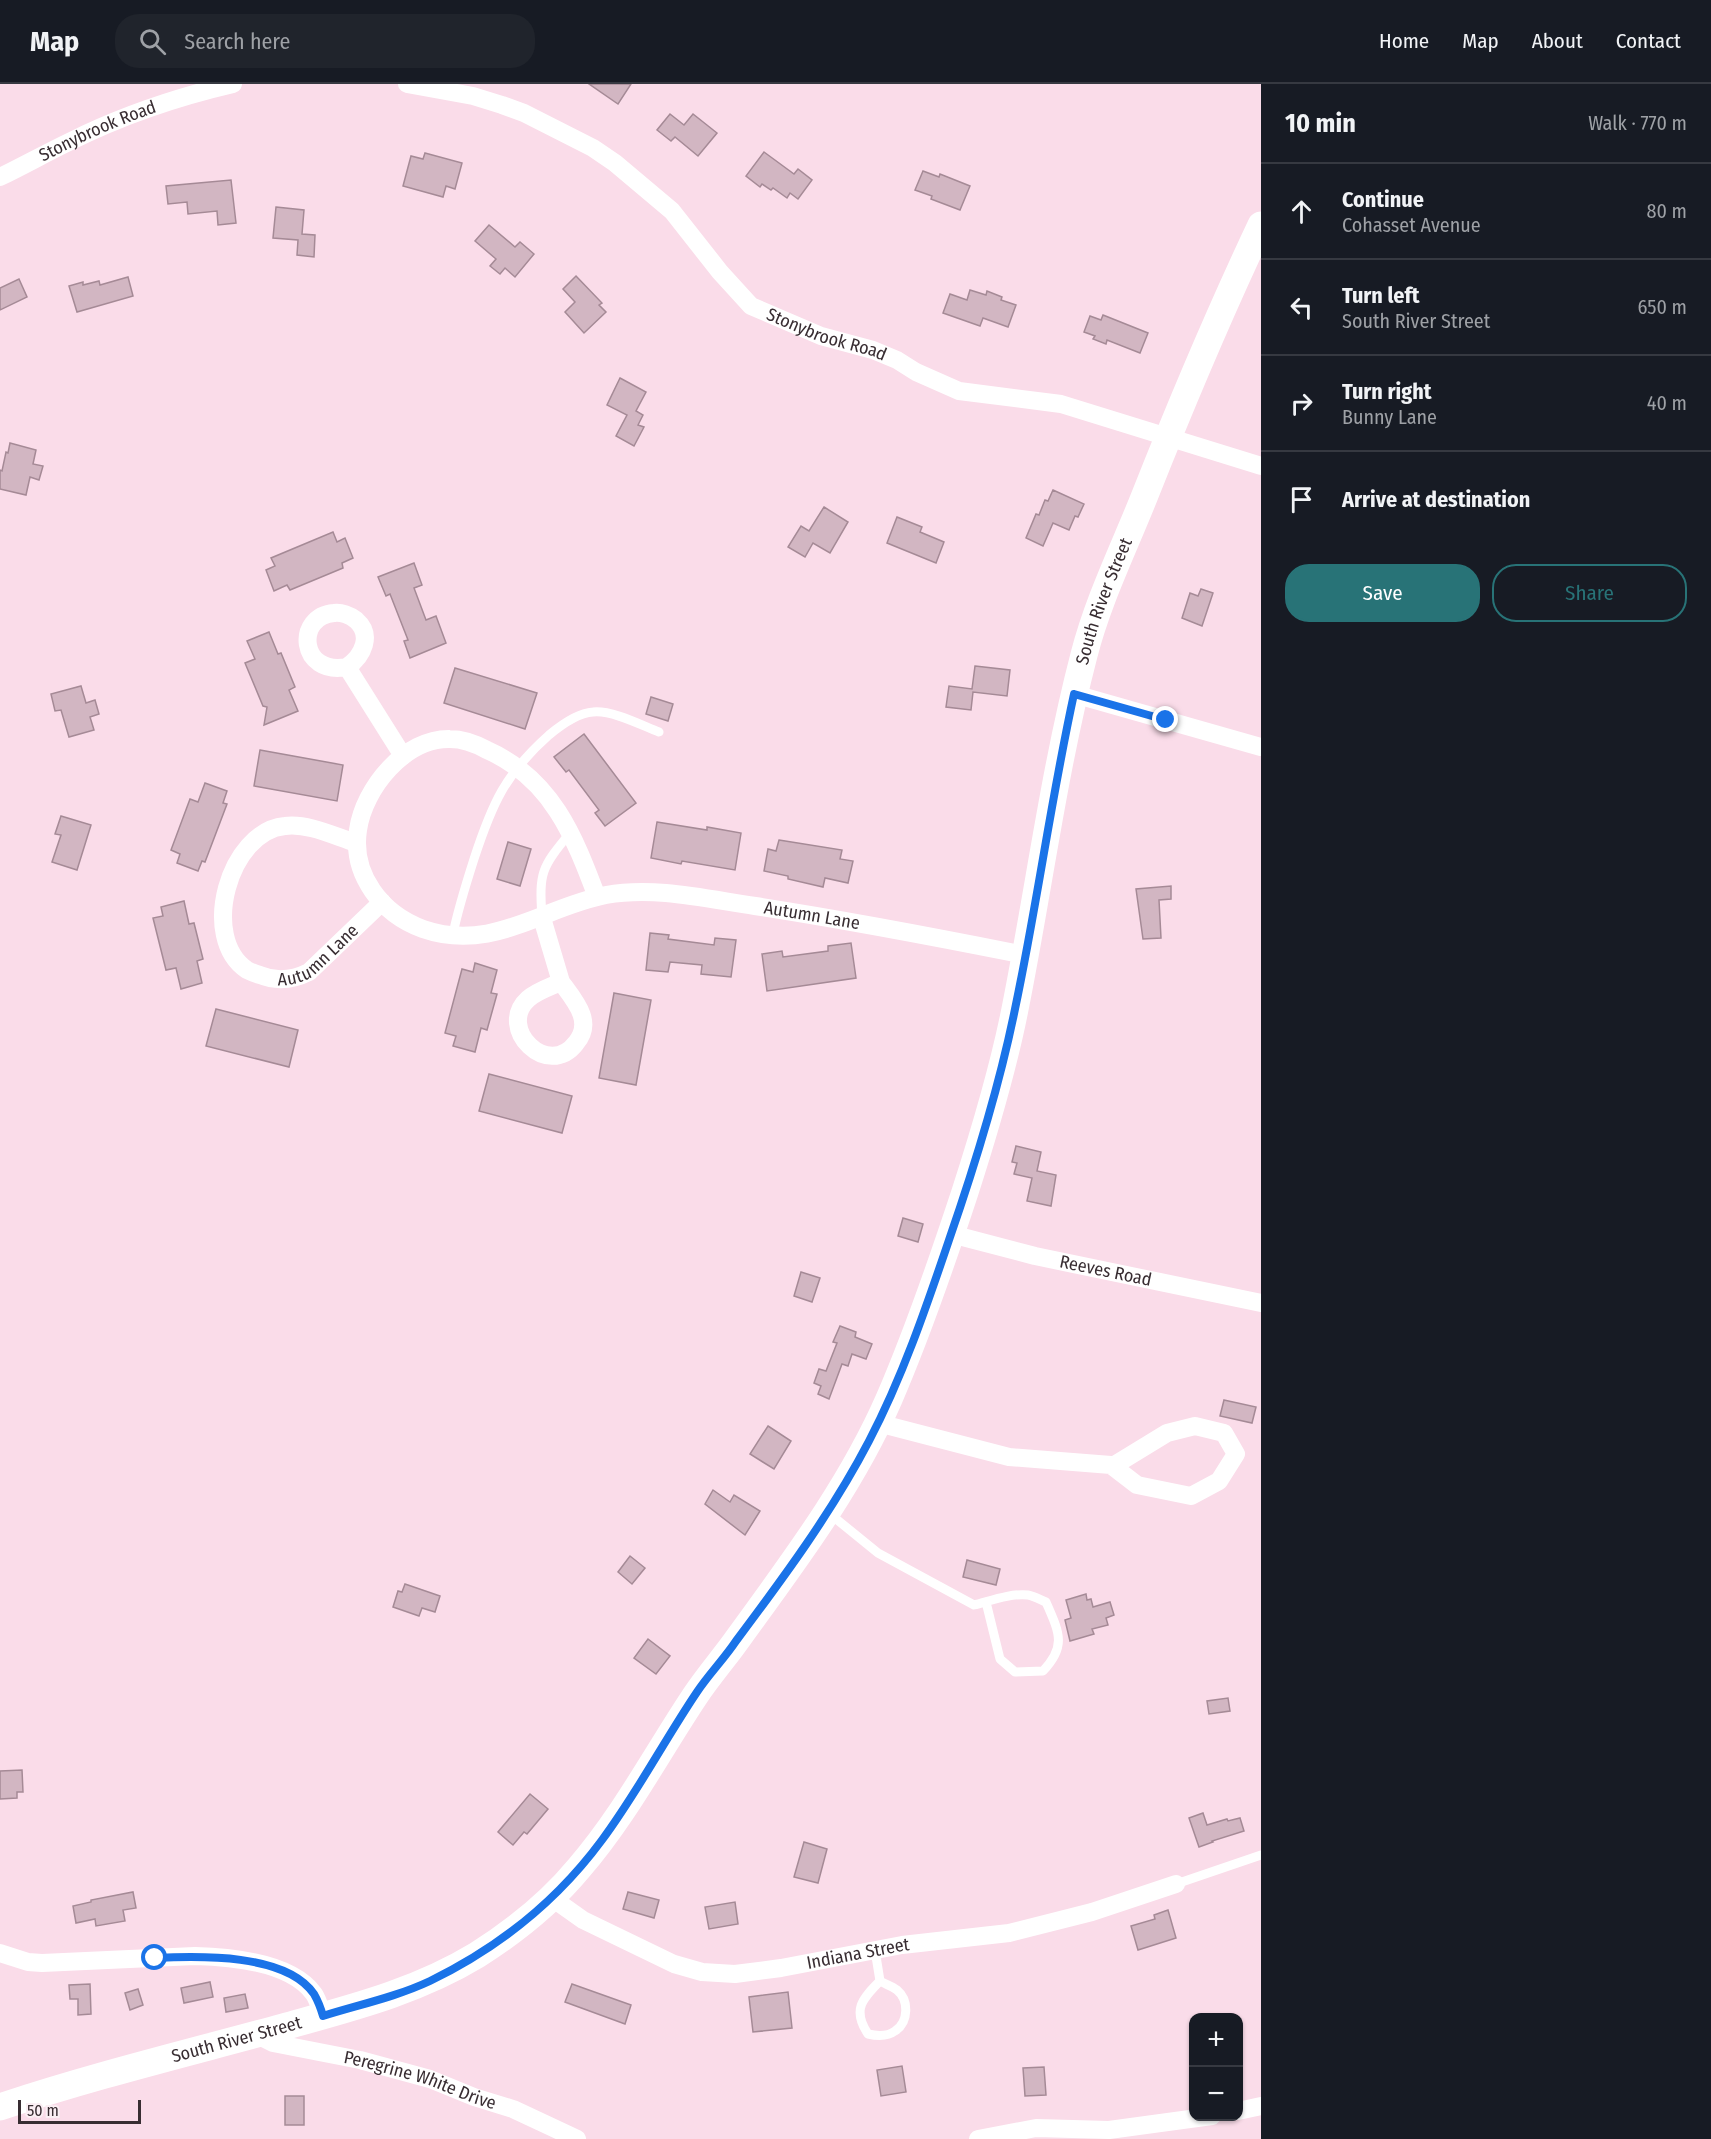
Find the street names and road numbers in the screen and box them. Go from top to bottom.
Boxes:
street label: Stonybrook Road [35,96,159,166]
street label: Stonybrook Road [763,303,890,365]
street label: South River Street [1071,534,1137,667]
street label: Autumn Lane [762,897,862,934]
street label: Autumn Lane [277,920,363,990]
street label: Reeves Road [1058,1250,1154,1291]
street label: Indiana Street [805,1933,911,1974]
street label: South River Street [169,2011,304,2067]
street label: Peregrine White Drive [342,2046,499,2114]

